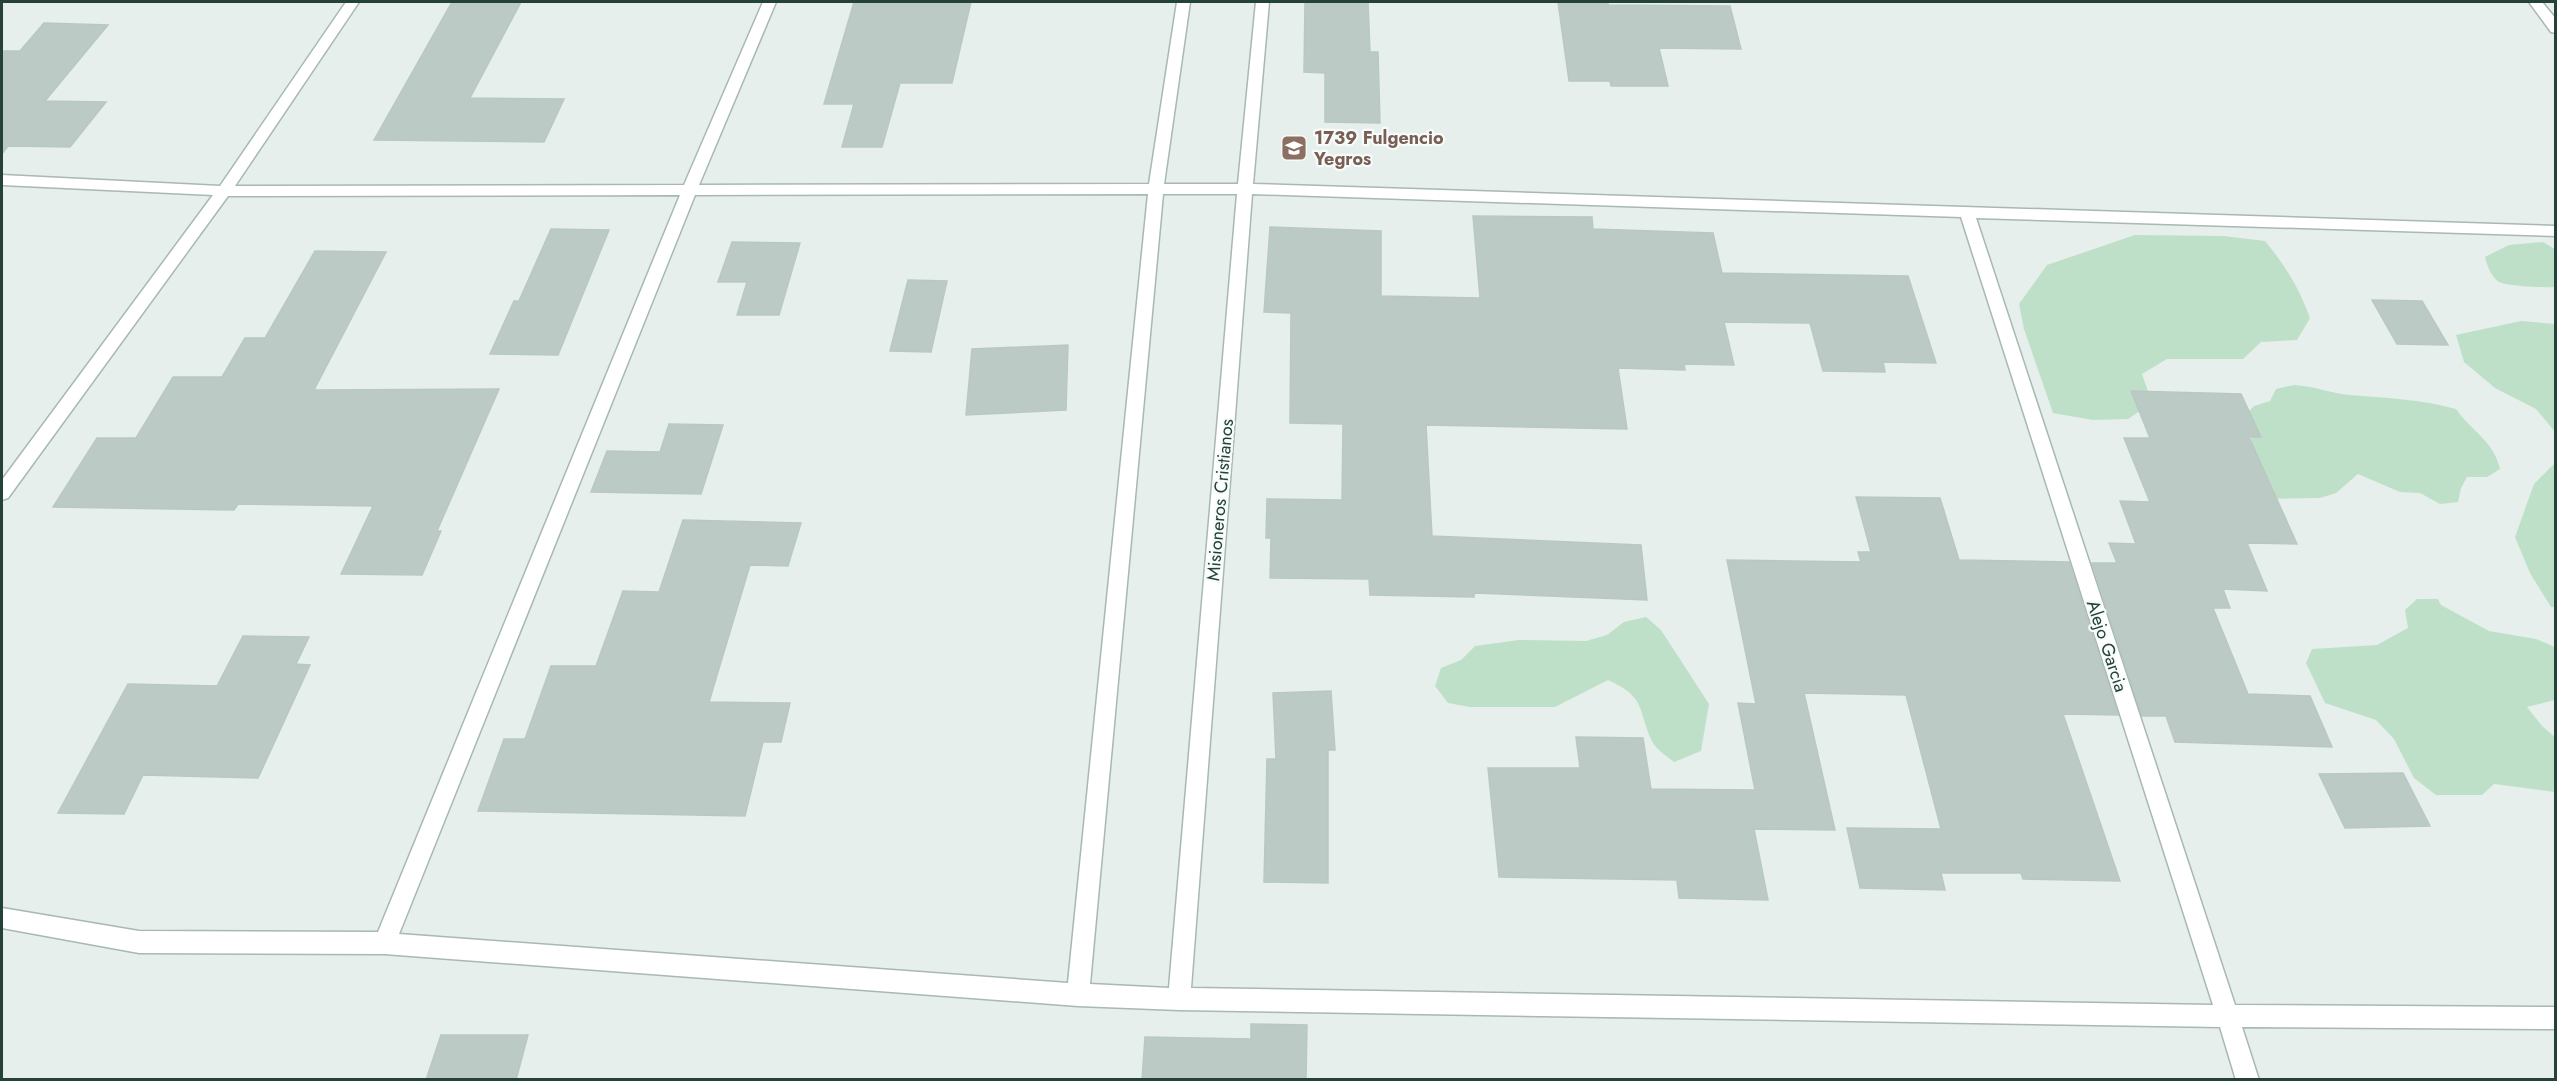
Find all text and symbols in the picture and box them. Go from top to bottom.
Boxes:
place label: 1739 Fulgencio Yegros [1313,125,1444,172]
school or university icon: 1739 Fulgencio Yegros [1279,133,1309,163]
street label: Misioneros Cristianos [1200,418,1240,582]
street label: Alejo Garcia [2080,597,2134,695]

